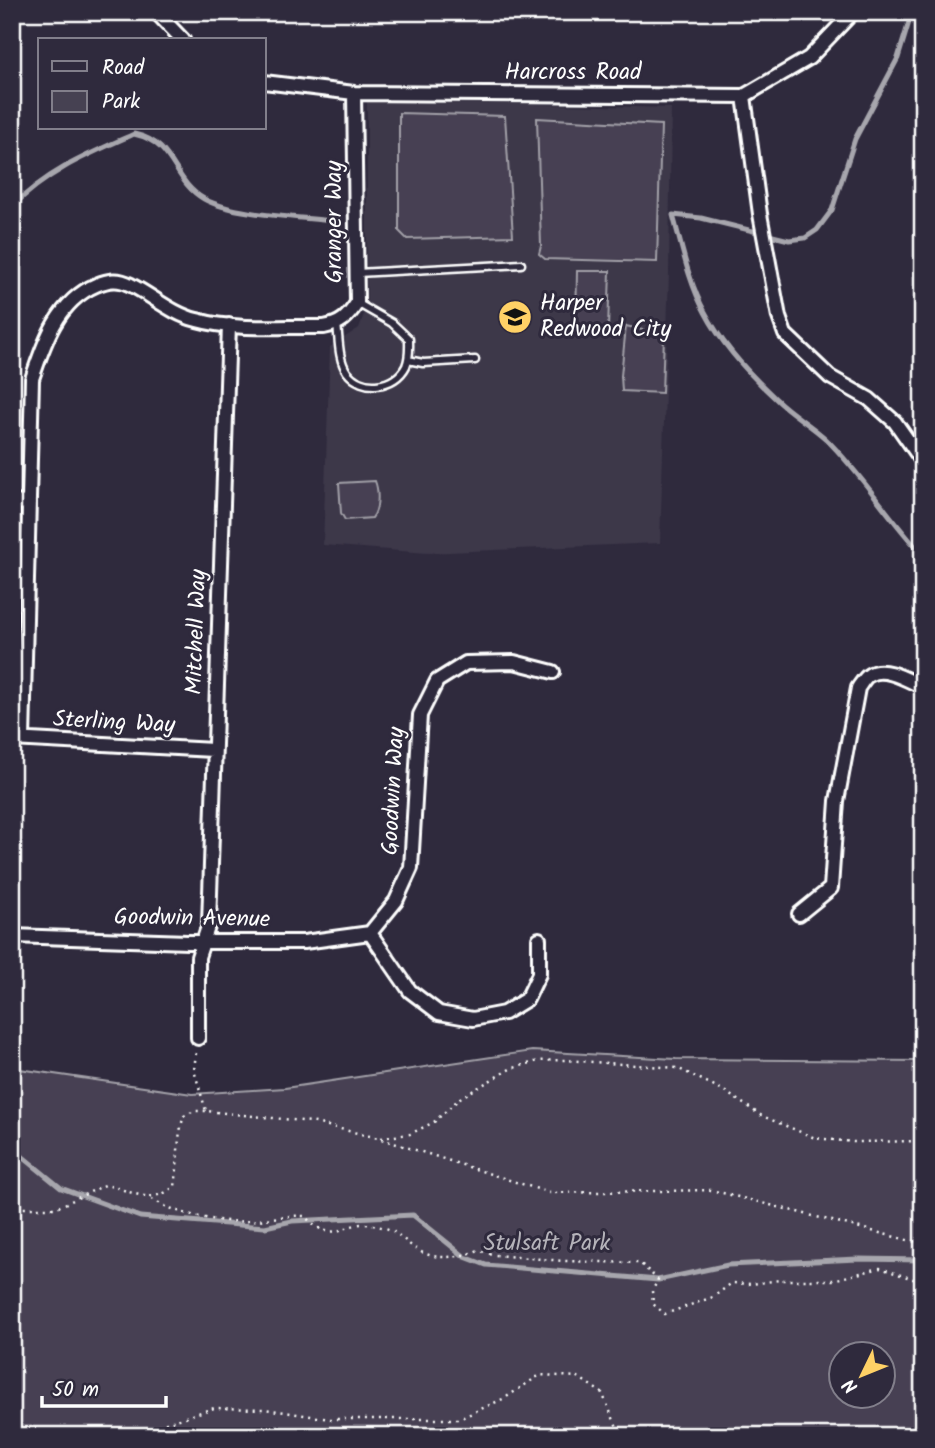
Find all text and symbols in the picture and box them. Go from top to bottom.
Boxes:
legend [38,38,266,130]
text: Road [102,52,145,85]
street label: Harcross Road [504,55,642,91]
text: Park [102,86,140,119]
street label: Granger Way [317,161,353,283]
place label: Harper Redwood City [540,286,671,348]
school or university icon: Harper Redwood City [496,298,534,336]
street label: Mitchell Way [177,568,217,695]
street label: Sterling Way [52,702,176,744]
street label: Goodwin Way [373,726,415,856]
street label: Goodwin Avenue [113,900,271,938]
park label: Stulsaft Park [484,1226,611,1262]
north arrow [827,1340,897,1410]
scale bar [42,1364,166,1408]
text: N [836,1371,866,1400]
text: 50 m [52,1374,99,1407]

